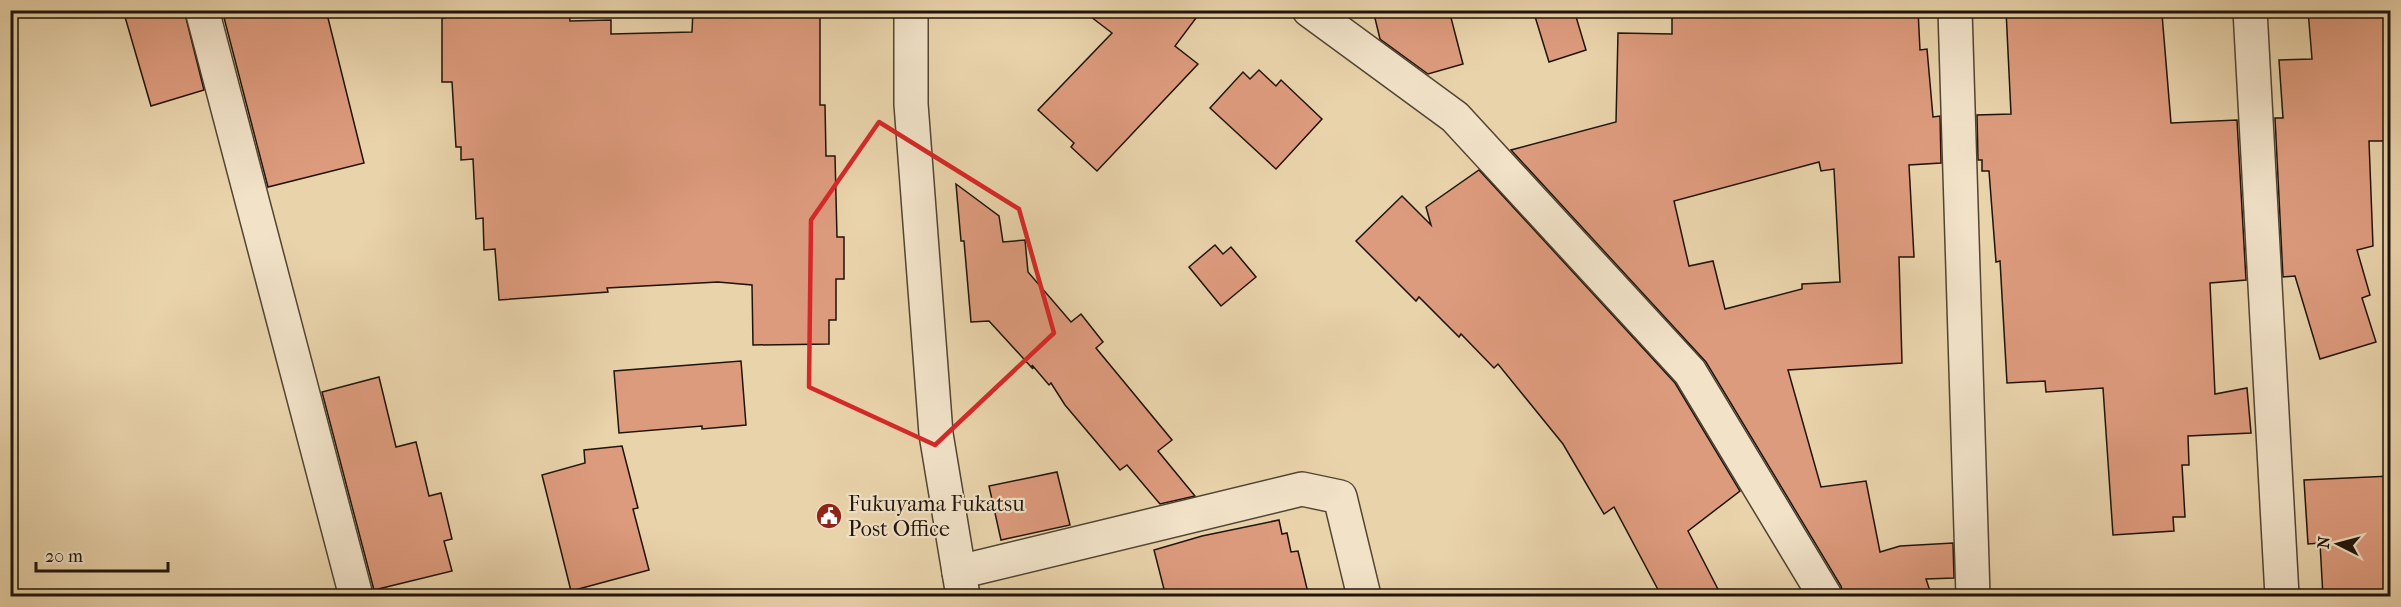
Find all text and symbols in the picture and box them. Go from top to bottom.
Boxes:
place label: Fukuyama Fukatsu Post Office [848,491,1025,542]
public building icon: Fukuyama Fukatsu Post Office [814,501,844,531]
north arrow [2308,514,2368,574]
scale bar [36,535,168,573]
text: N [2313,535,2334,550]
text: 20 m [45,546,83,567]

